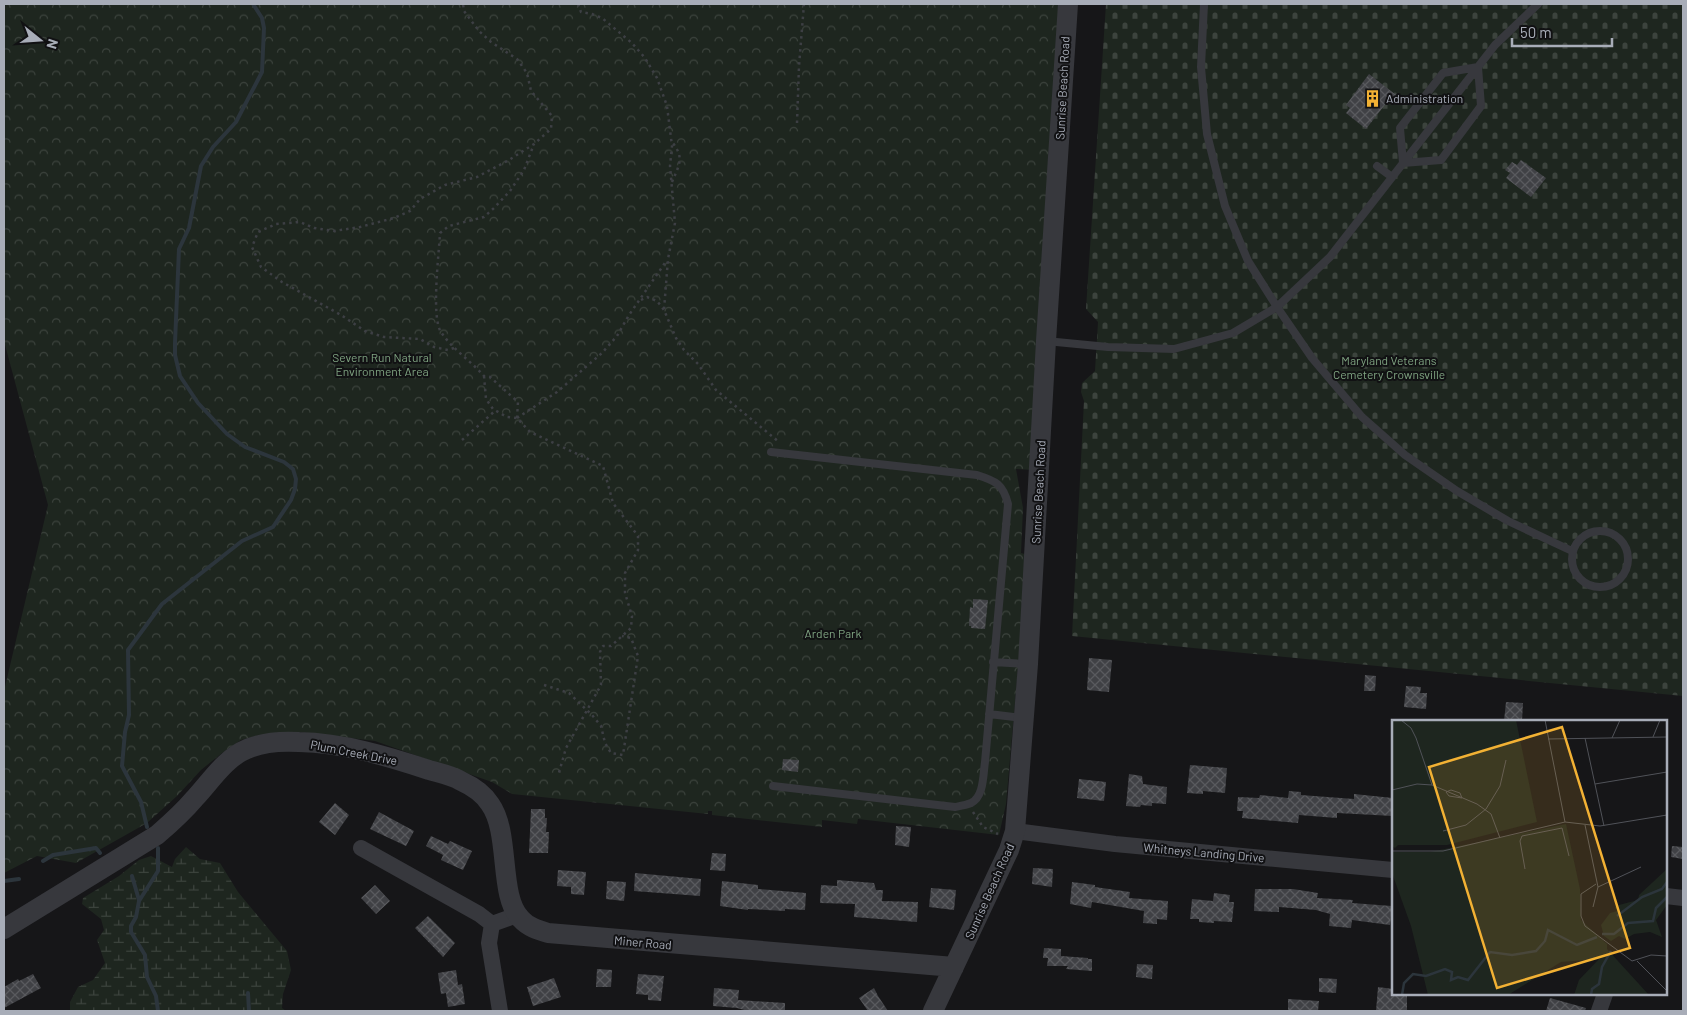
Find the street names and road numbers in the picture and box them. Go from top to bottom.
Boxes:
street label: Sunrise Beach Road [1052,36,1072,140]
street label: Sunrise Beach Road [1028,440,1048,544]
street label: Plum Creek Drive [309,737,399,767]
street label: Whitneys Landing Drive [1143,840,1265,864]
street label: Sunrise Beach Road [962,841,1016,941]
street label: Miner Road [614,933,672,951]

